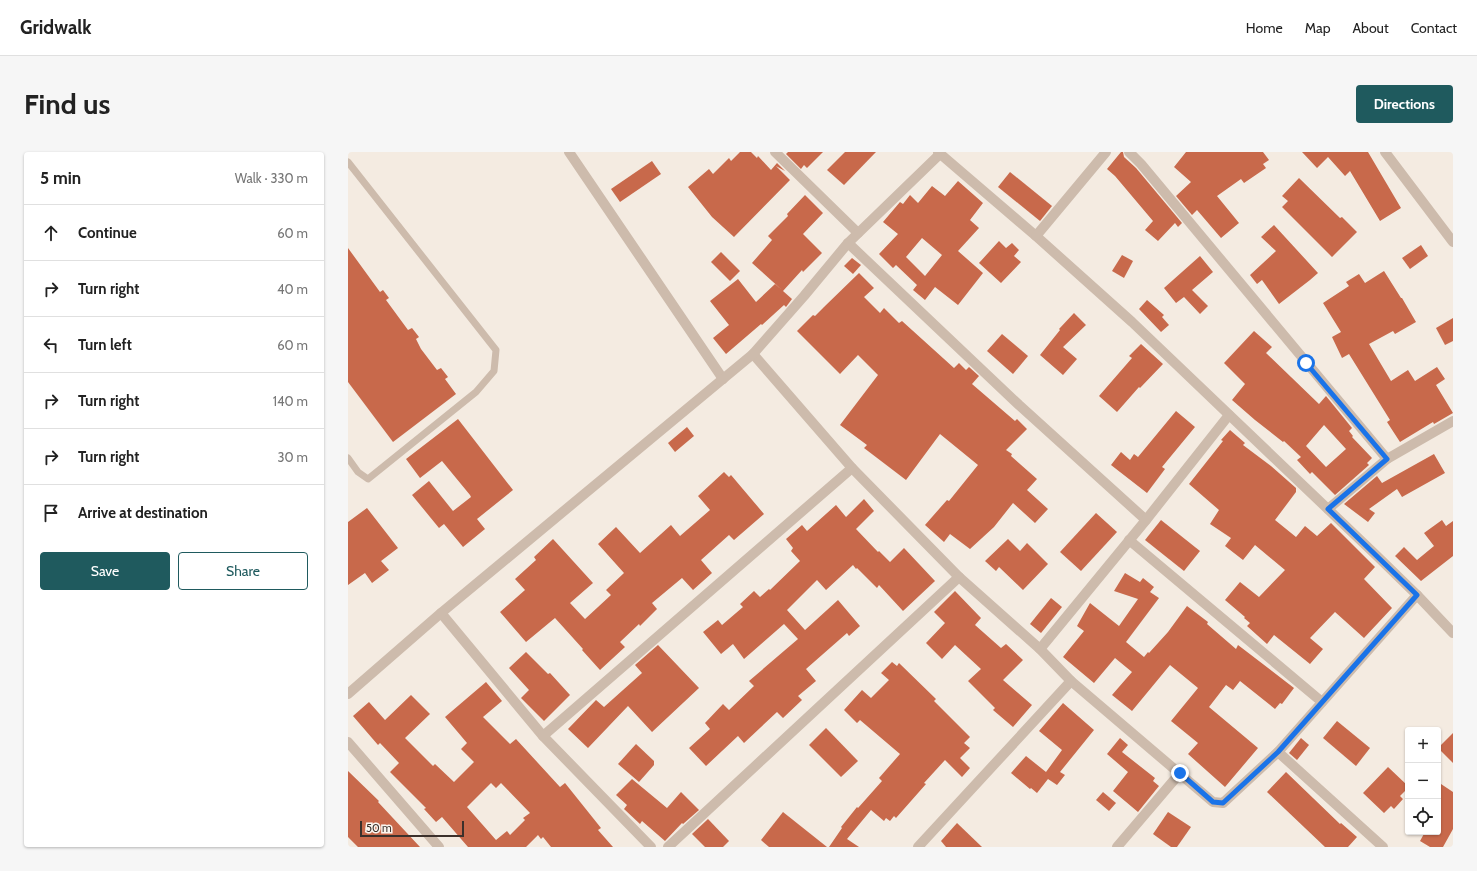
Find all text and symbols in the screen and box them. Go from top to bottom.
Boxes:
text: Gridwalk [20,16,92,39]
text: Home [1246,19,1283,37]
text: Map [1305,19,1330,37]
text: About [1352,19,1389,37]
text: Contact [1411,19,1457,37]
button: Directions [1356,85,1453,123]
text: Find us [24,87,110,121]
text: 5 min [40,168,81,188]
text: Walk · 330 m [235,170,308,186]
icon: ahead [40,222,62,244]
text: Continue [78,224,137,242]
text: 60 m [277,225,308,241]
icon: right [40,278,62,300]
text: Turn right [78,280,139,298]
text: 40 m [277,281,308,297]
icon: left [40,334,62,356]
text: Turn left [78,336,132,354]
text: 60 m [277,337,308,353]
route start [1297,354,1315,372]
icon: right [40,390,62,412]
text: Turn right [78,392,139,410]
text: 140 m [273,393,308,409]
icon: right [40,446,62,468]
text: Turn right [78,448,139,466]
text: 30 m [278,449,308,465]
icon: arrive [40,502,62,524]
text: Arrive at destination [78,504,208,522]
button: Save [40,552,170,590]
button: Share [178,552,308,590]
map controls [1405,727,1441,835]
button: + [1405,727,1441,763]
button: − [1405,763,1441,799]
route end [1171,764,1189,782]
button: locate [1405,799,1441,835]
scale bar [360,819,464,838]
text: 50 m [366,821,392,835]

